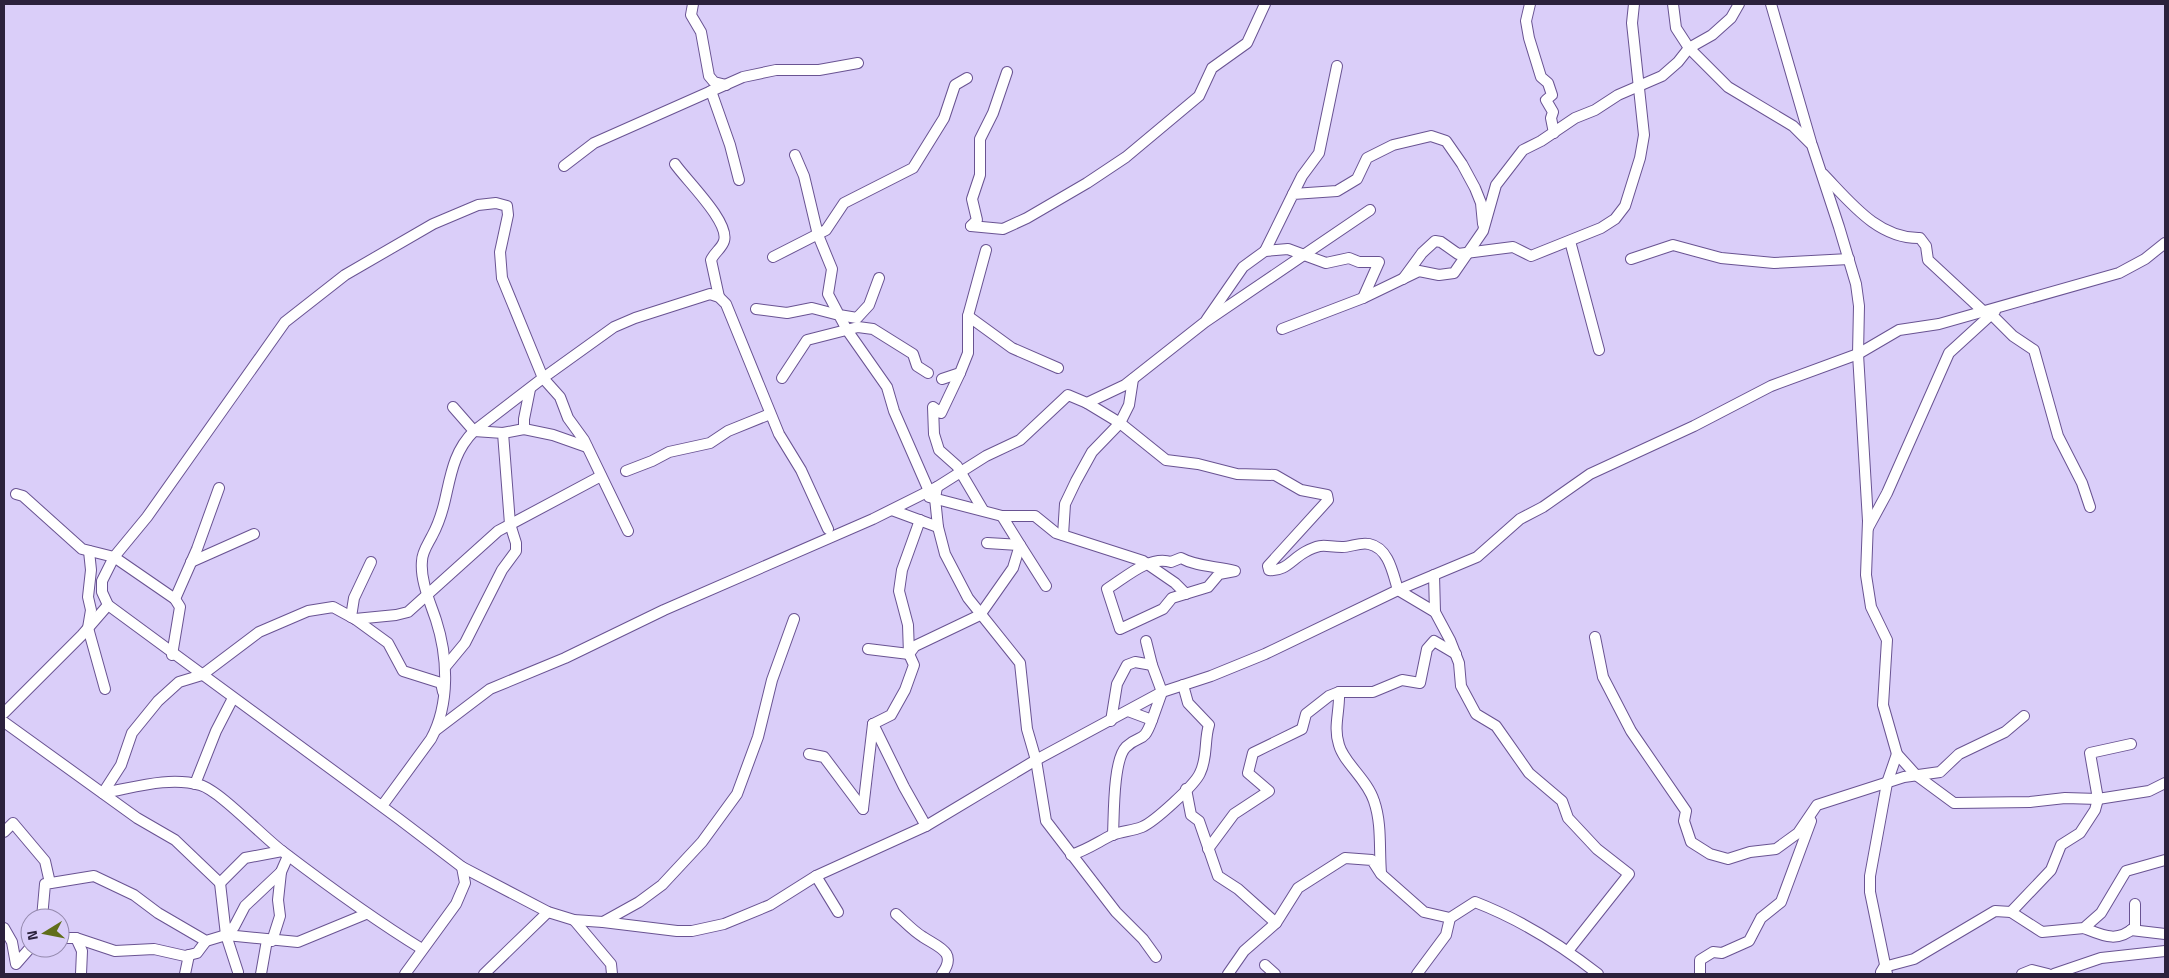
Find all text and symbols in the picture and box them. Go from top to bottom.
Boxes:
north arrow [20,908,70,958]
text: N [21,929,43,942]

